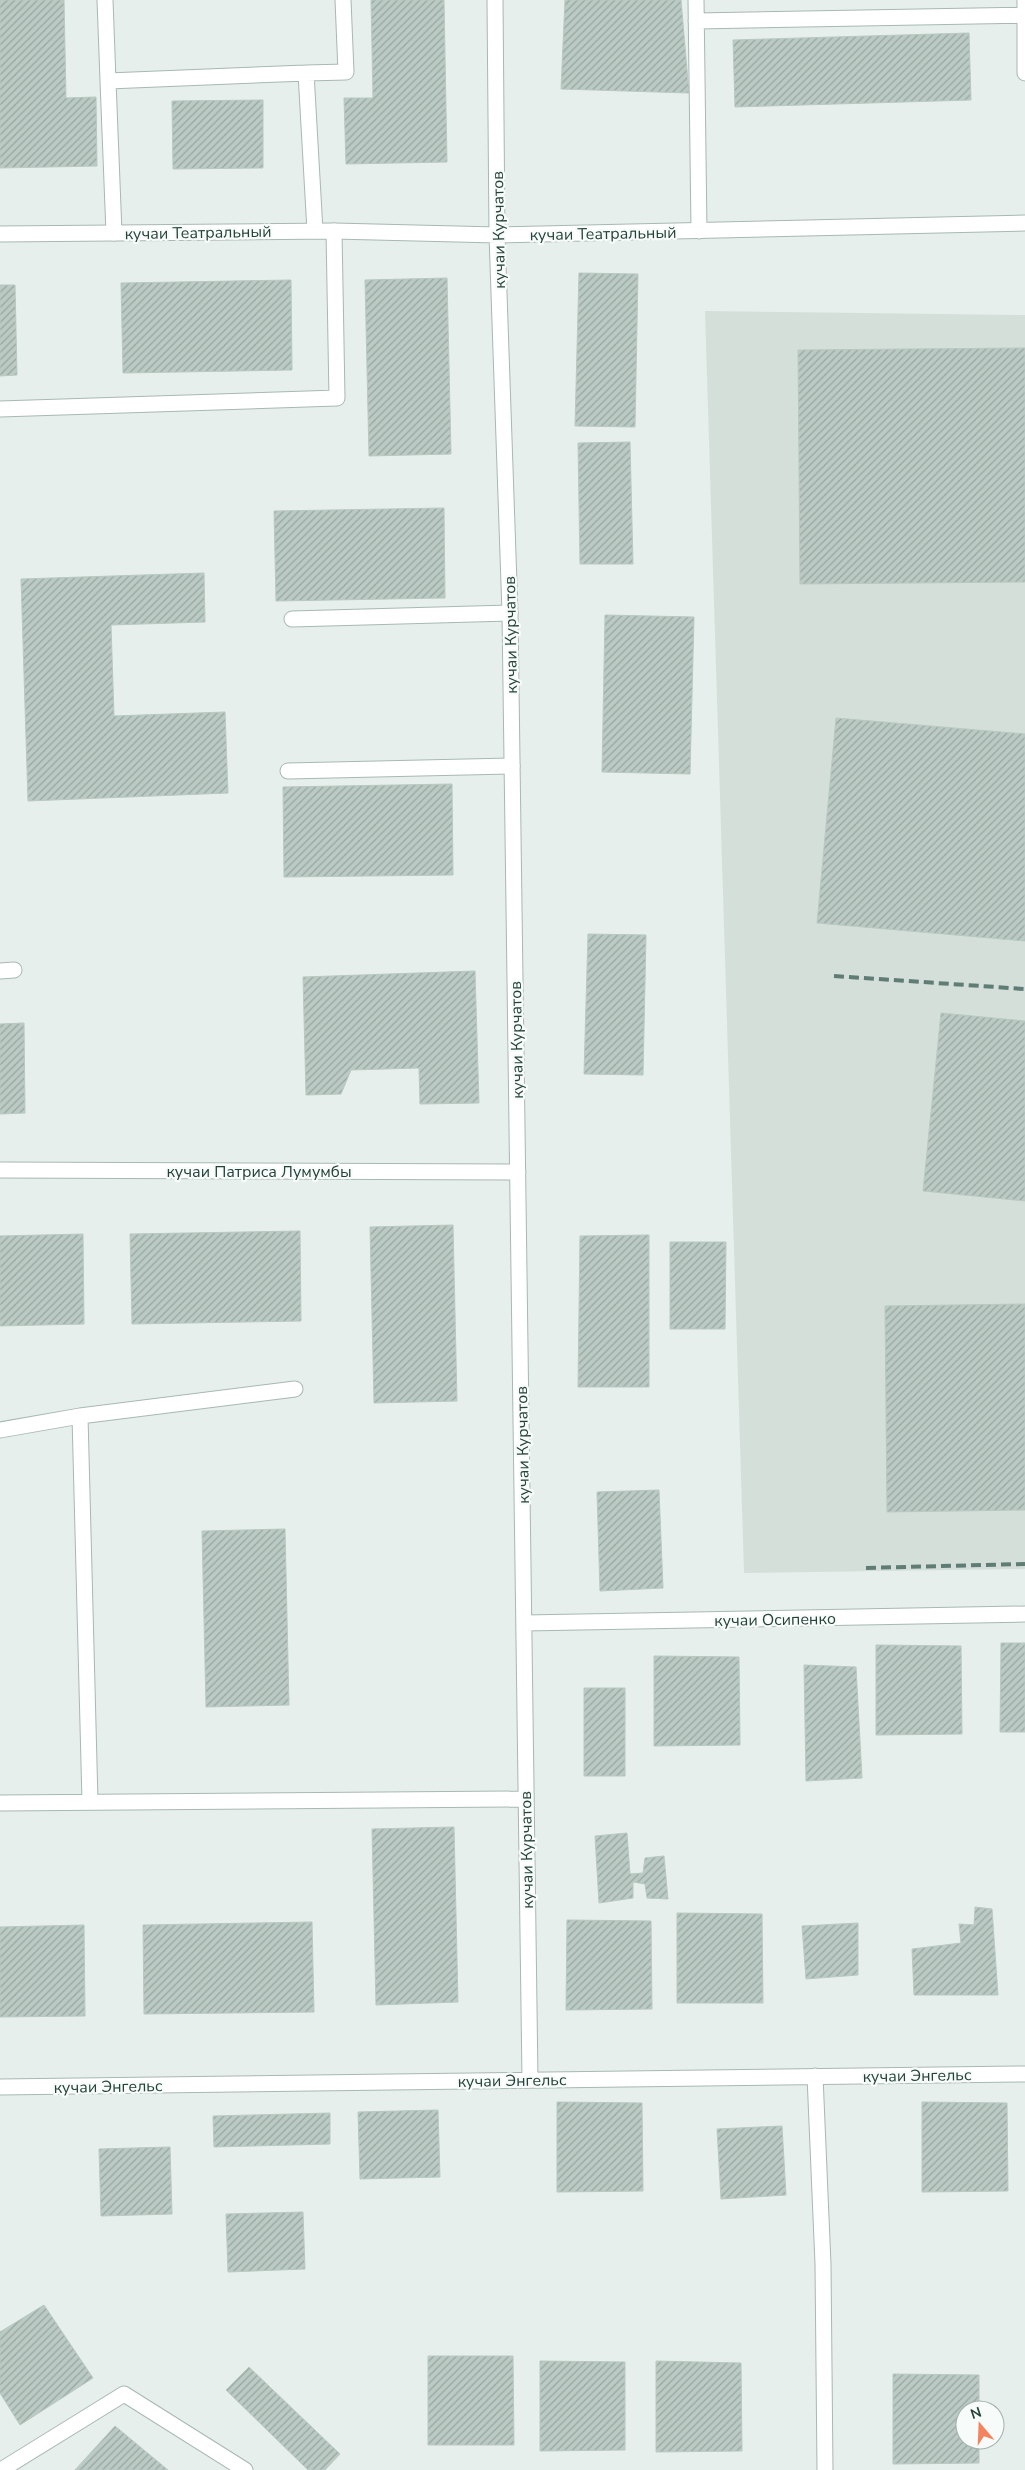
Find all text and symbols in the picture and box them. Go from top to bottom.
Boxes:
street label: кучаи Курчатов [487,171,511,289]
street label: кучаи Театральный [124,221,272,245]
street label: кучаи Театральный [529,222,677,246]
street label: кучаи Курчатов [499,576,523,694]
street label: кучаи Курчатов [505,981,529,1099]
street label: кучаи Патриса Лумумбы [166,1161,352,1183]
street label: кучаи Курчатов [511,1386,535,1504]
street label: кучаи Осипенко [714,1608,836,1632]
street label: кучаи Курчатов [515,1791,539,1909]
street label: кучаи Энгельс [862,2064,972,2088]
street label: кучаи Энгельс [457,2069,567,2093]
street label: кучаи Энгельс [53,2075,163,2099]
north arrow [955,2400,1005,2450]
text: N [968,2402,984,2424]

